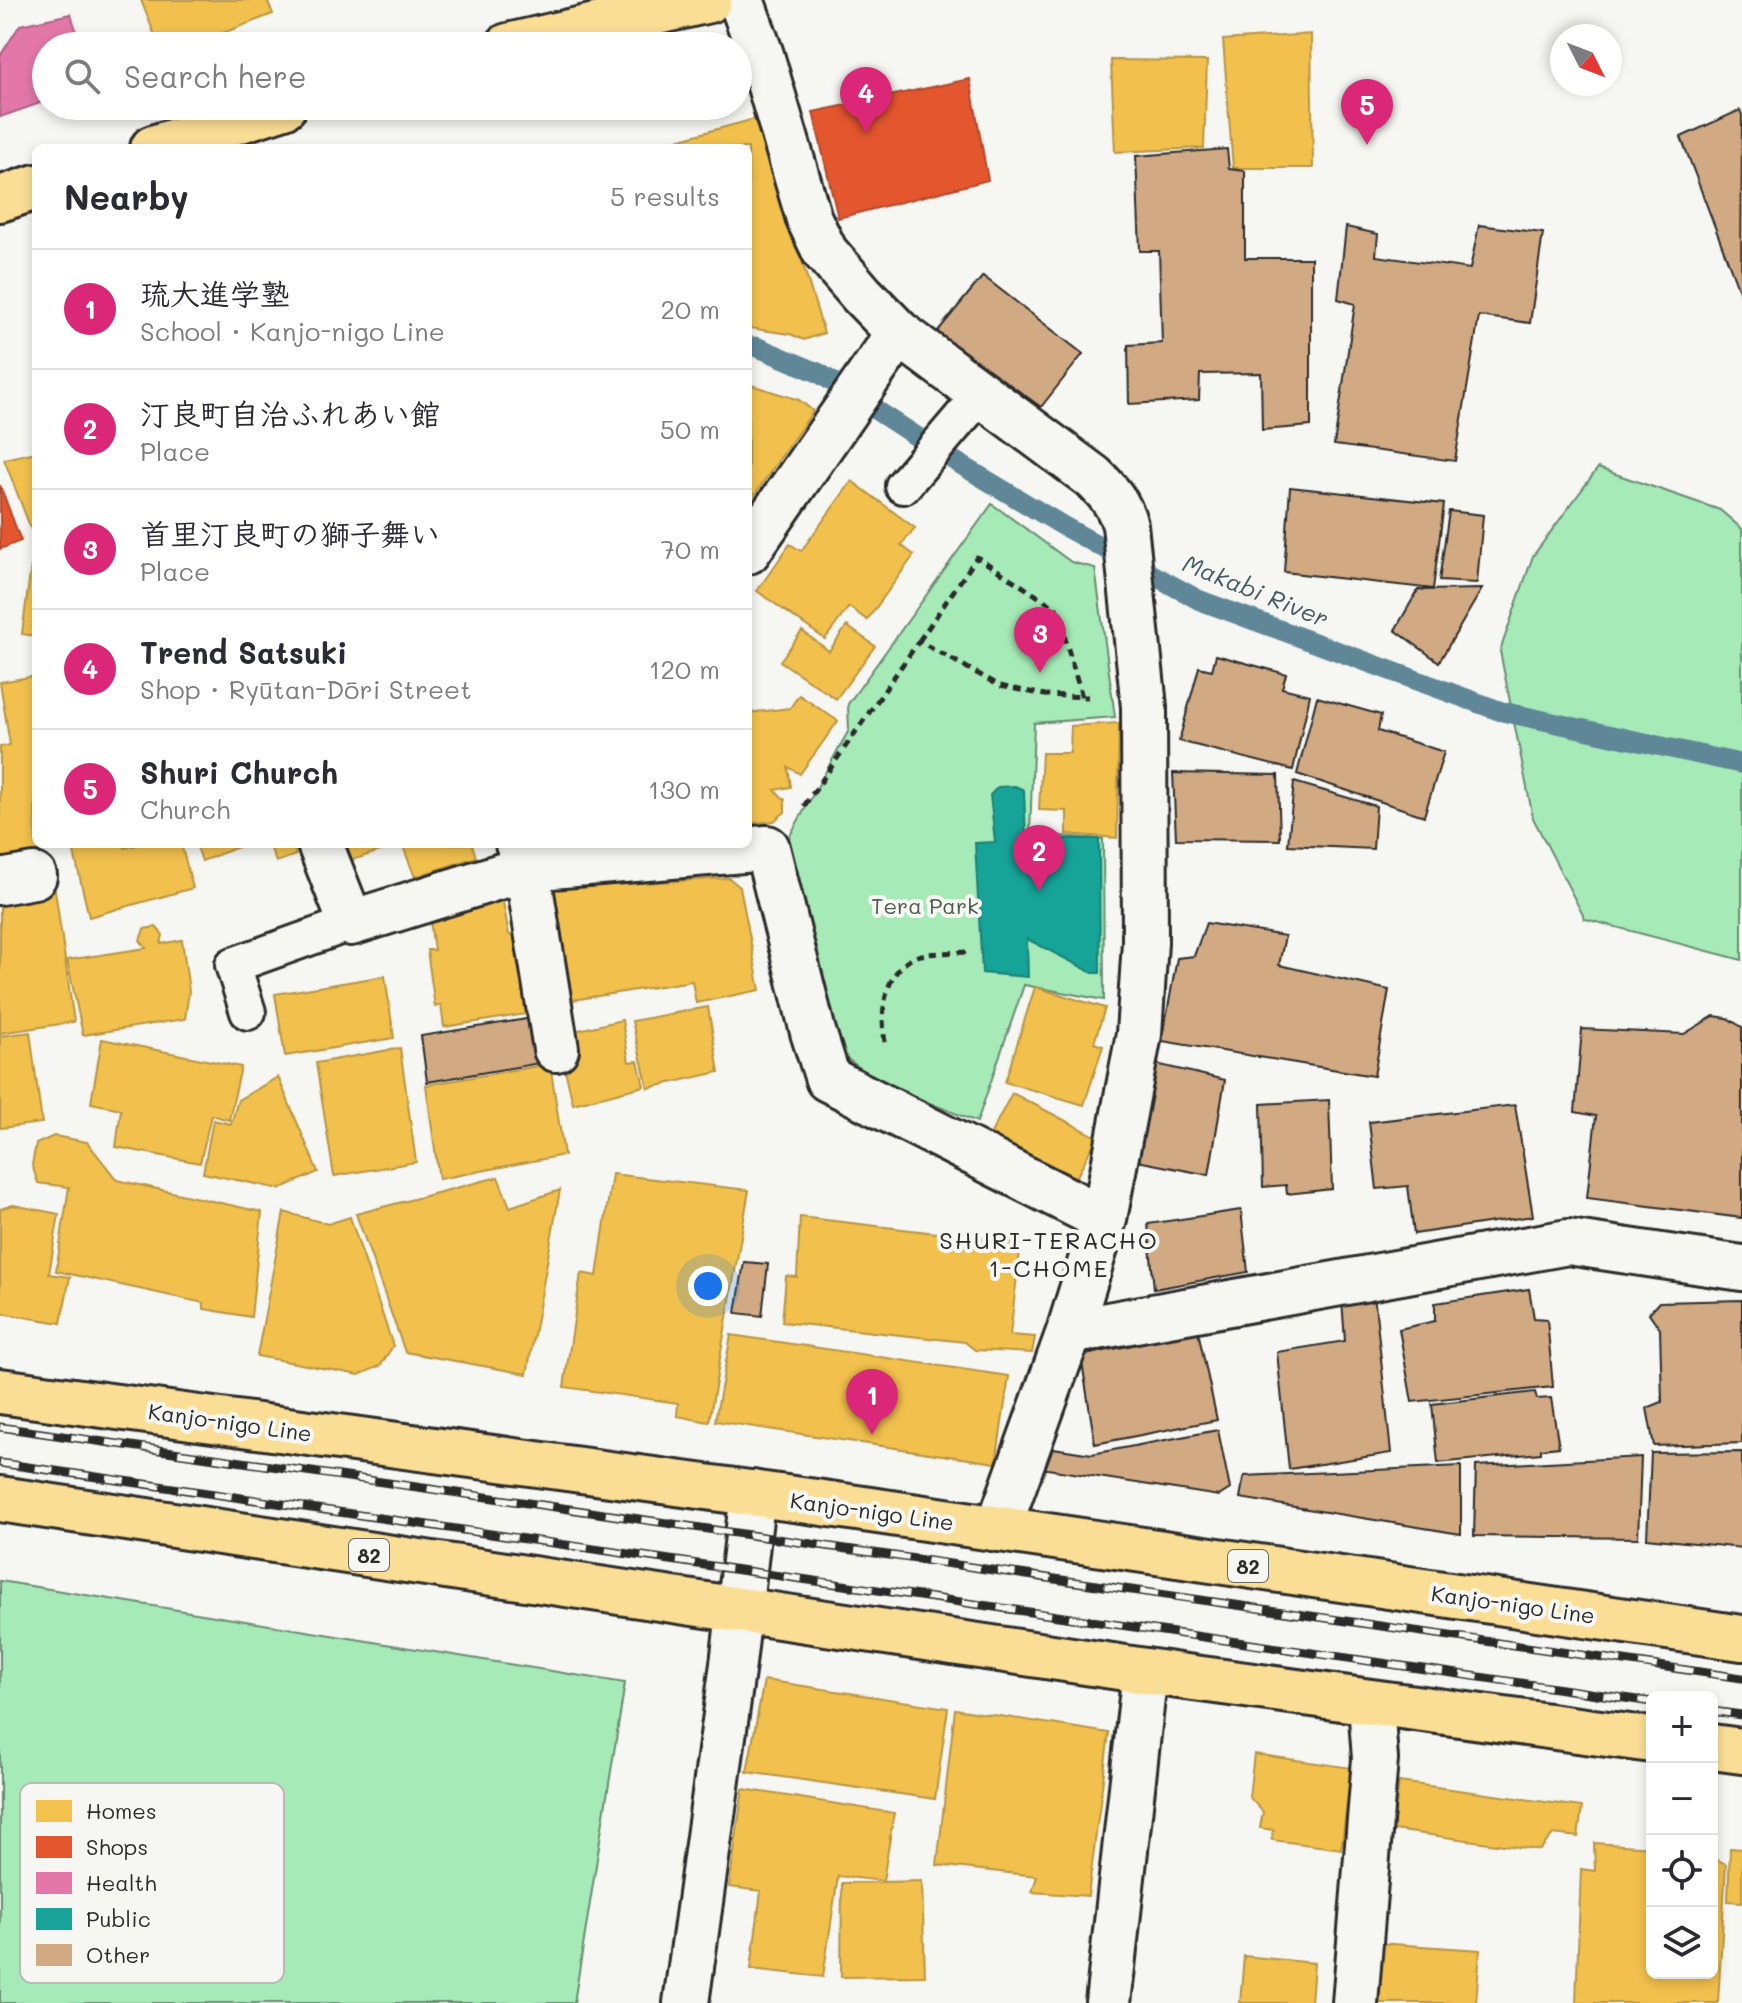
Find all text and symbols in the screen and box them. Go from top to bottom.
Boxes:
north arrow [1550,24,1622,96]
search box [32,32,752,120]
icon: search [60,54,104,98]
text: Search here [124,56,307,96]
pin: 4 [840,67,892,133]
pin: 5 [1341,79,1393,145]
text: Nearby [64,174,189,219]
text: 5 results [610,179,720,213]
text: 琉大進学塾 [140,273,290,313]
text: 1 [84,292,96,326]
text: 20 m [660,292,720,326]
text: School · Kanjo-nigo Line [140,314,445,348]
text: 汀良町自治ふれあい館 [140,393,440,433]
text: 2 [83,412,97,446]
text: 50 m [660,412,720,446]
text: Place [140,434,210,468]
text: 首里汀良町の獅子舞い [140,513,440,553]
text: 3 [82,532,98,566]
text: 70 m [660,532,720,566]
water label: Makabi River [1179,547,1333,633]
text: Place [140,554,210,588]
pin: 3 [1014,607,1066,673]
text: Trend Satsuki [140,632,347,672]
text: 4 [82,652,98,686]
text: 120 m [649,652,720,686]
text: Shop · Ryūtan-Dōri Street [140,672,472,706]
text: Shuri Church [140,752,338,792]
text: 5 [82,772,98,806]
text: 130 m [648,772,720,806]
text: Church [140,792,230,826]
pin: 2 [1013,825,1065,891]
park label: Tera Park [871,891,979,920]
district label: SHURI-TERACHO 1-CHOME [939,1224,1159,1283]
your location [688,1266,728,1306]
pin: 1 [846,1369,898,1435]
street label: Kanjo-nigo Line [146,1396,314,1448]
street label: Kanjo-nigo Line [788,1485,956,1537]
road number: 82 [349,1539,389,1571]
road number: 82 [1228,1550,1268,1582]
street label: Kanjo-nigo Line [1429,1578,1597,1630]
map controls [1646,1691,1718,1979]
button: + [1646,1691,1718,1763]
button: − [1646,1763,1718,1835]
legend [20,1783,284,1983]
text: Homes [86,1796,157,1825]
text: Shops [86,1832,148,1861]
button: locate [1646,1835,1718,1907]
text: Health [86,1868,157,1897]
text: Public [86,1904,151,1933]
button: layers [1646,1907,1718,1979]
text: Other [86,1940,150,1969]

